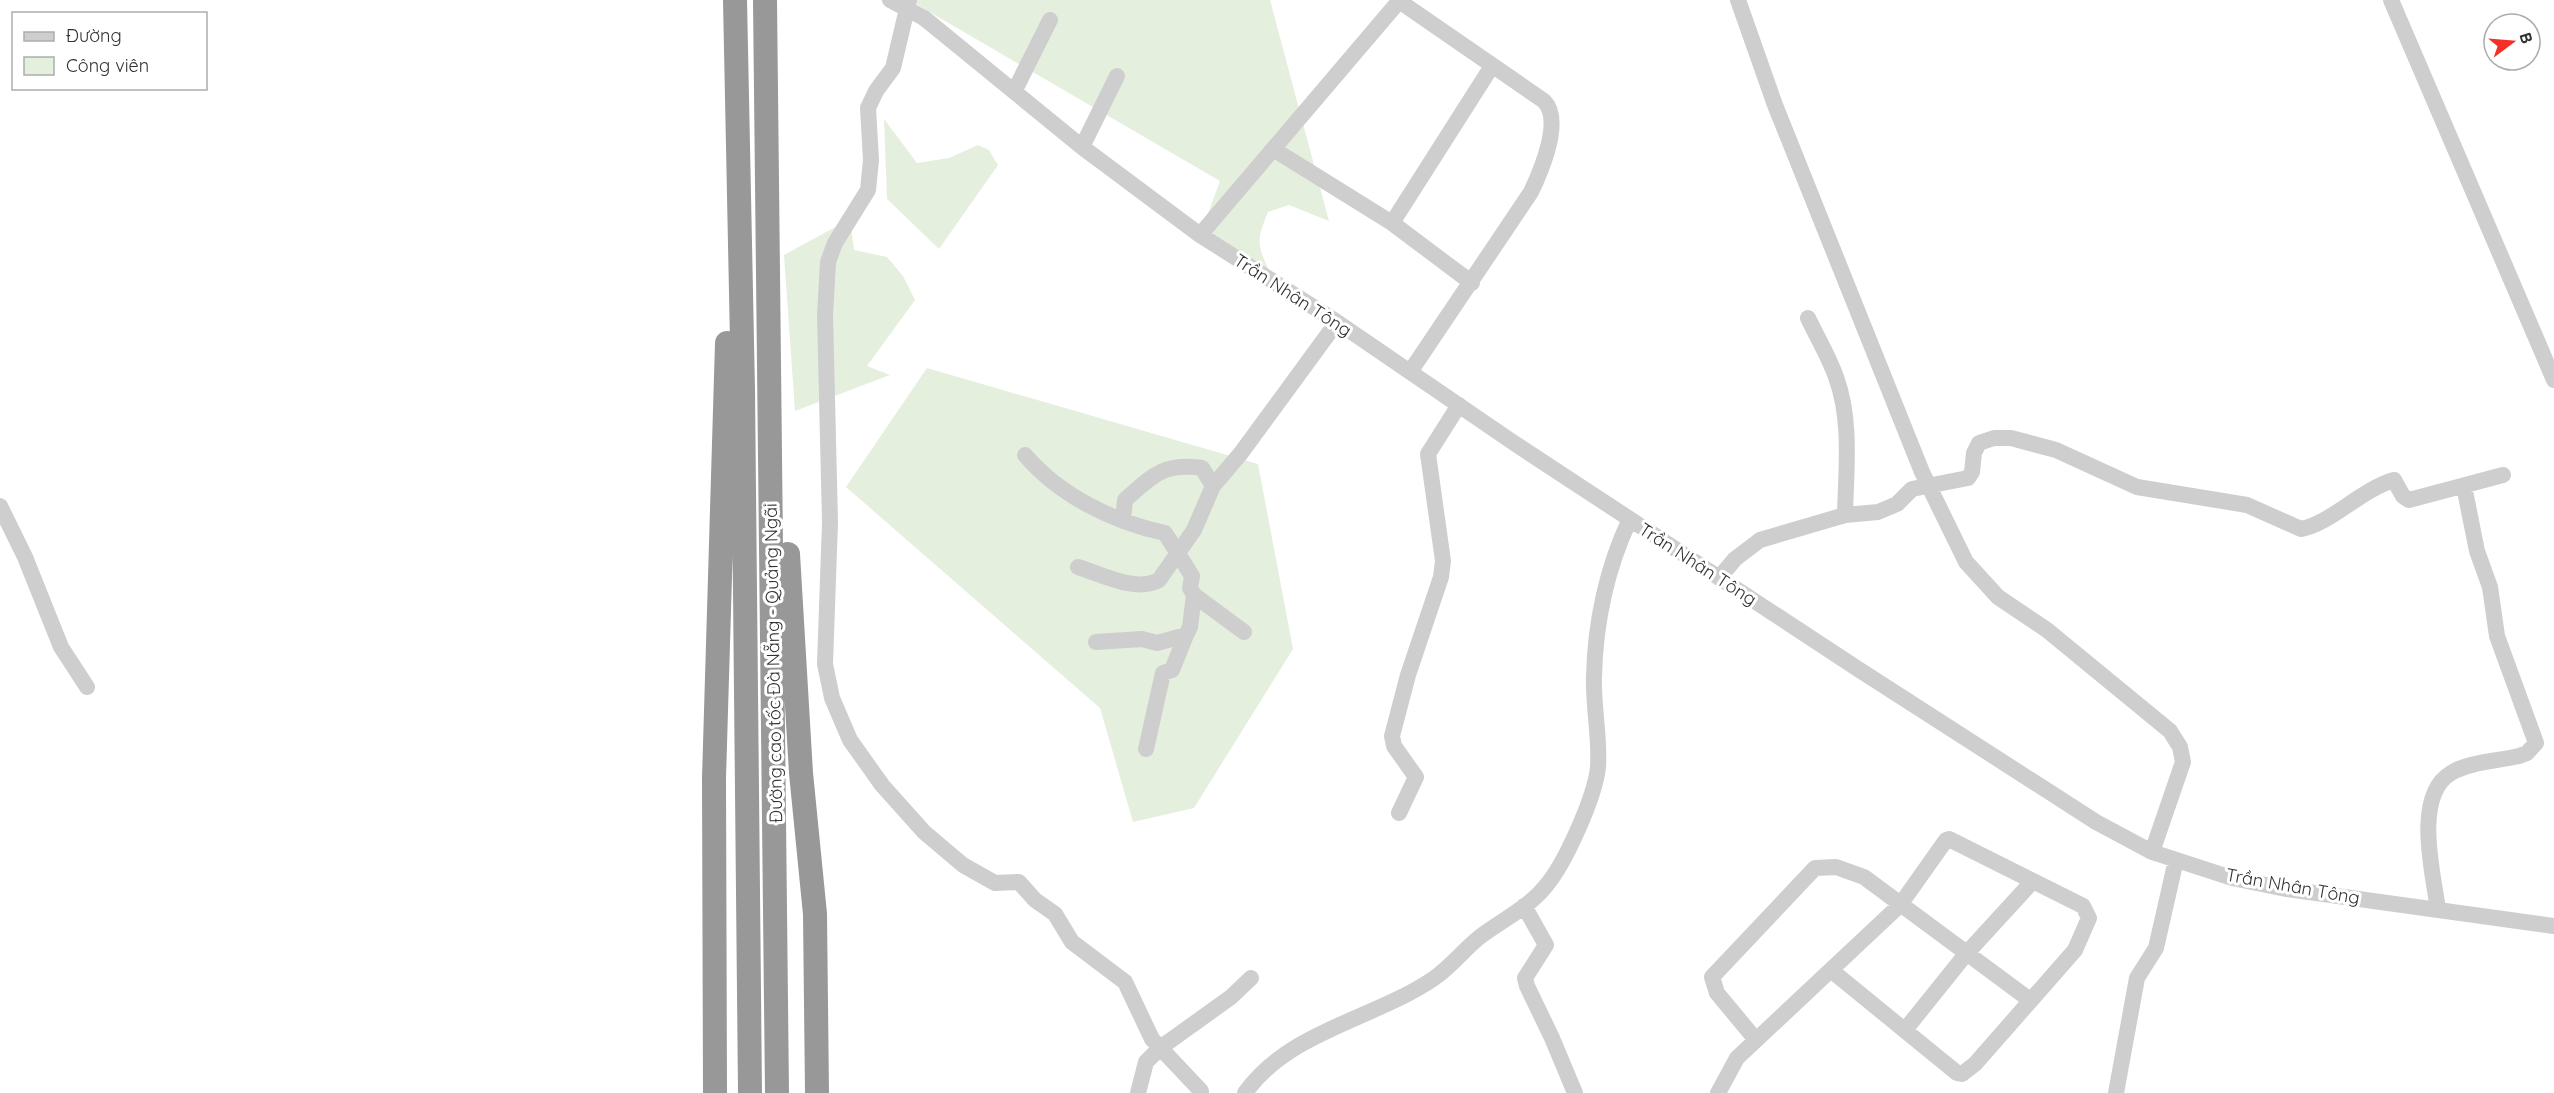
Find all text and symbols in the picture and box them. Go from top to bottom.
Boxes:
legend [12,12,207,90]
north arrow [2482,12,2542,72]
text: Đường [66,24,122,47]
text: B [2515,30,2537,46]
text: Công viên [66,54,149,77]
street label: Trần Nhân Tông [1230,248,1356,342]
street label: Đường cao tốc Đà Nẵng - Quảng Ngãi [759,503,787,823]
street label: Trần Nhân Tông [1635,517,1761,611]
street label: Trần Nhân Tông [2224,863,2362,909]

